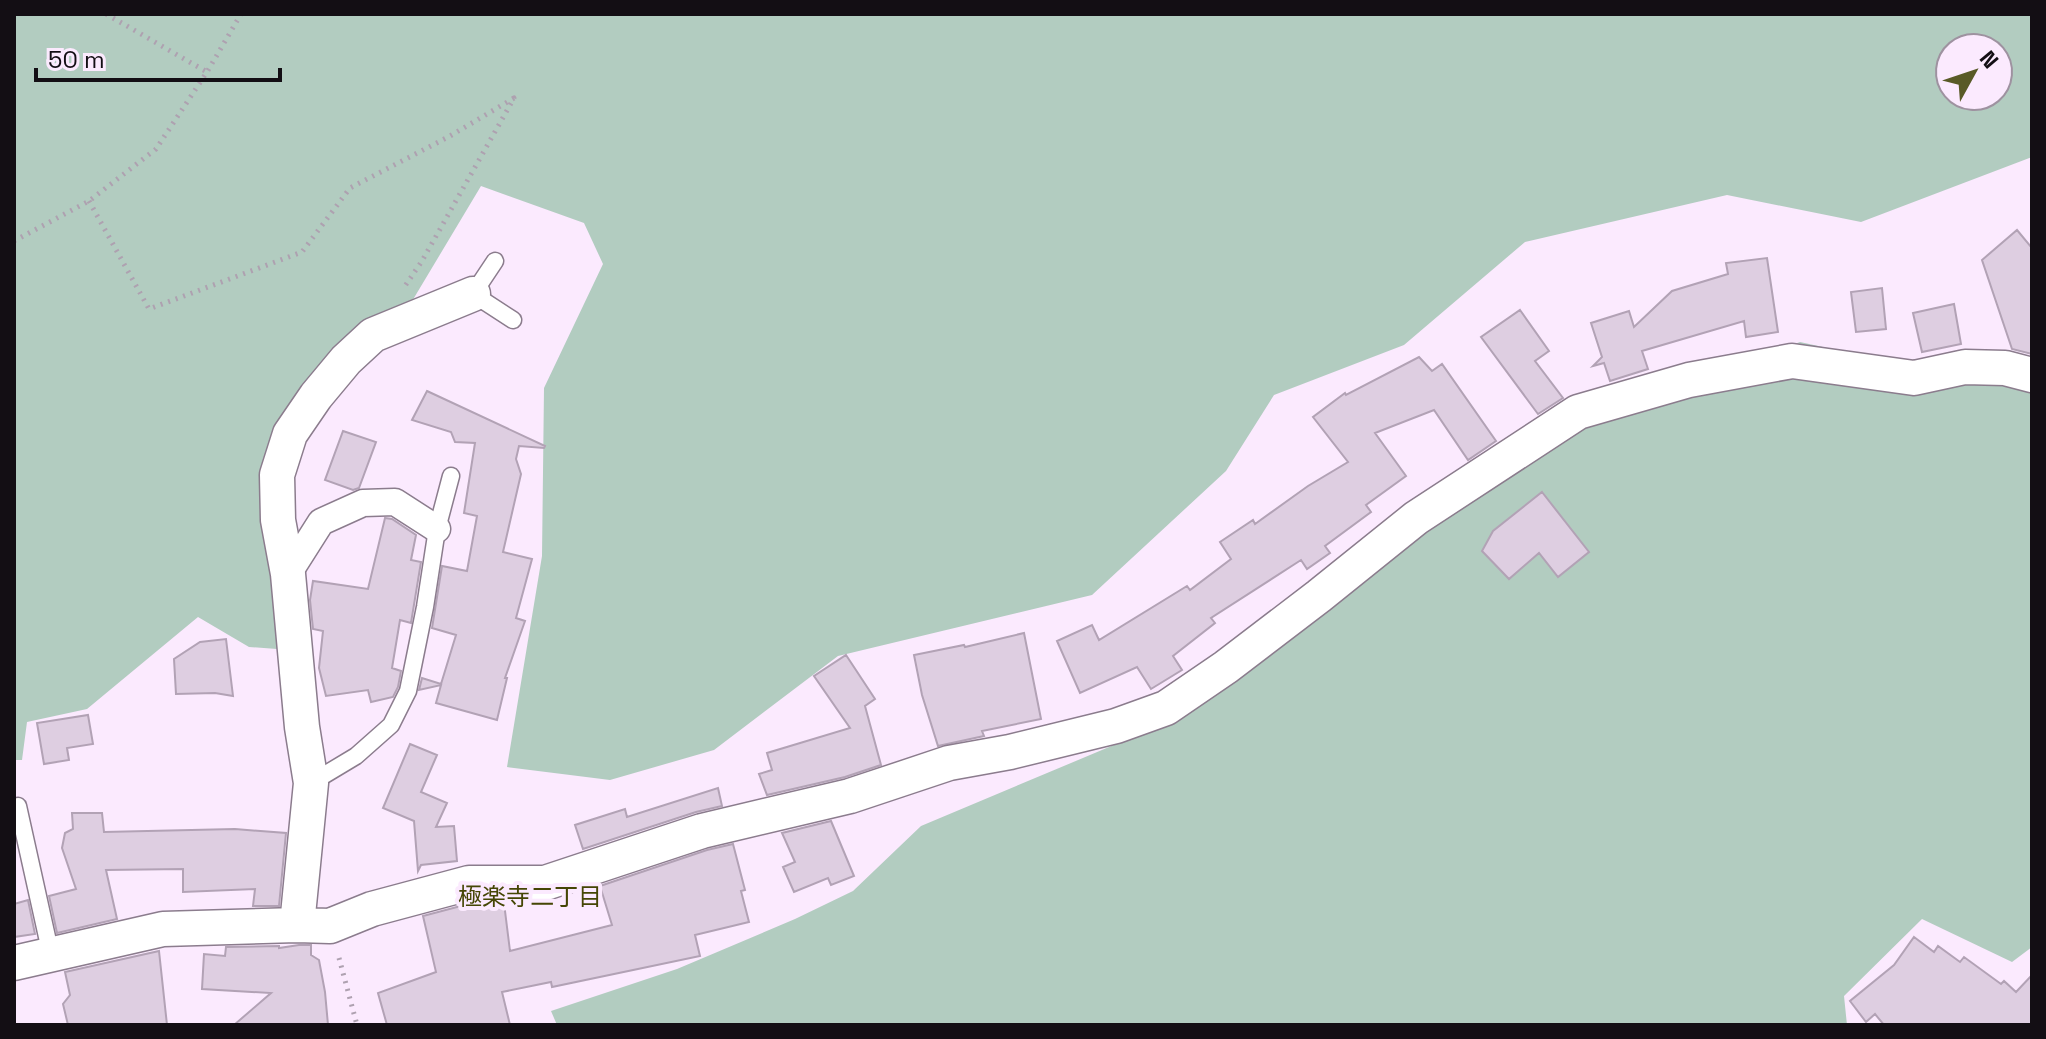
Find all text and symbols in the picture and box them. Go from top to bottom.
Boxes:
scale bar [36,32,280,82]
north arrow [1934,32,2014,112]
text: 50 m [48,44,105,75]
text: N [1974,44,2005,74]
district label: 極楽寺二丁目 [458,881,602,912]

